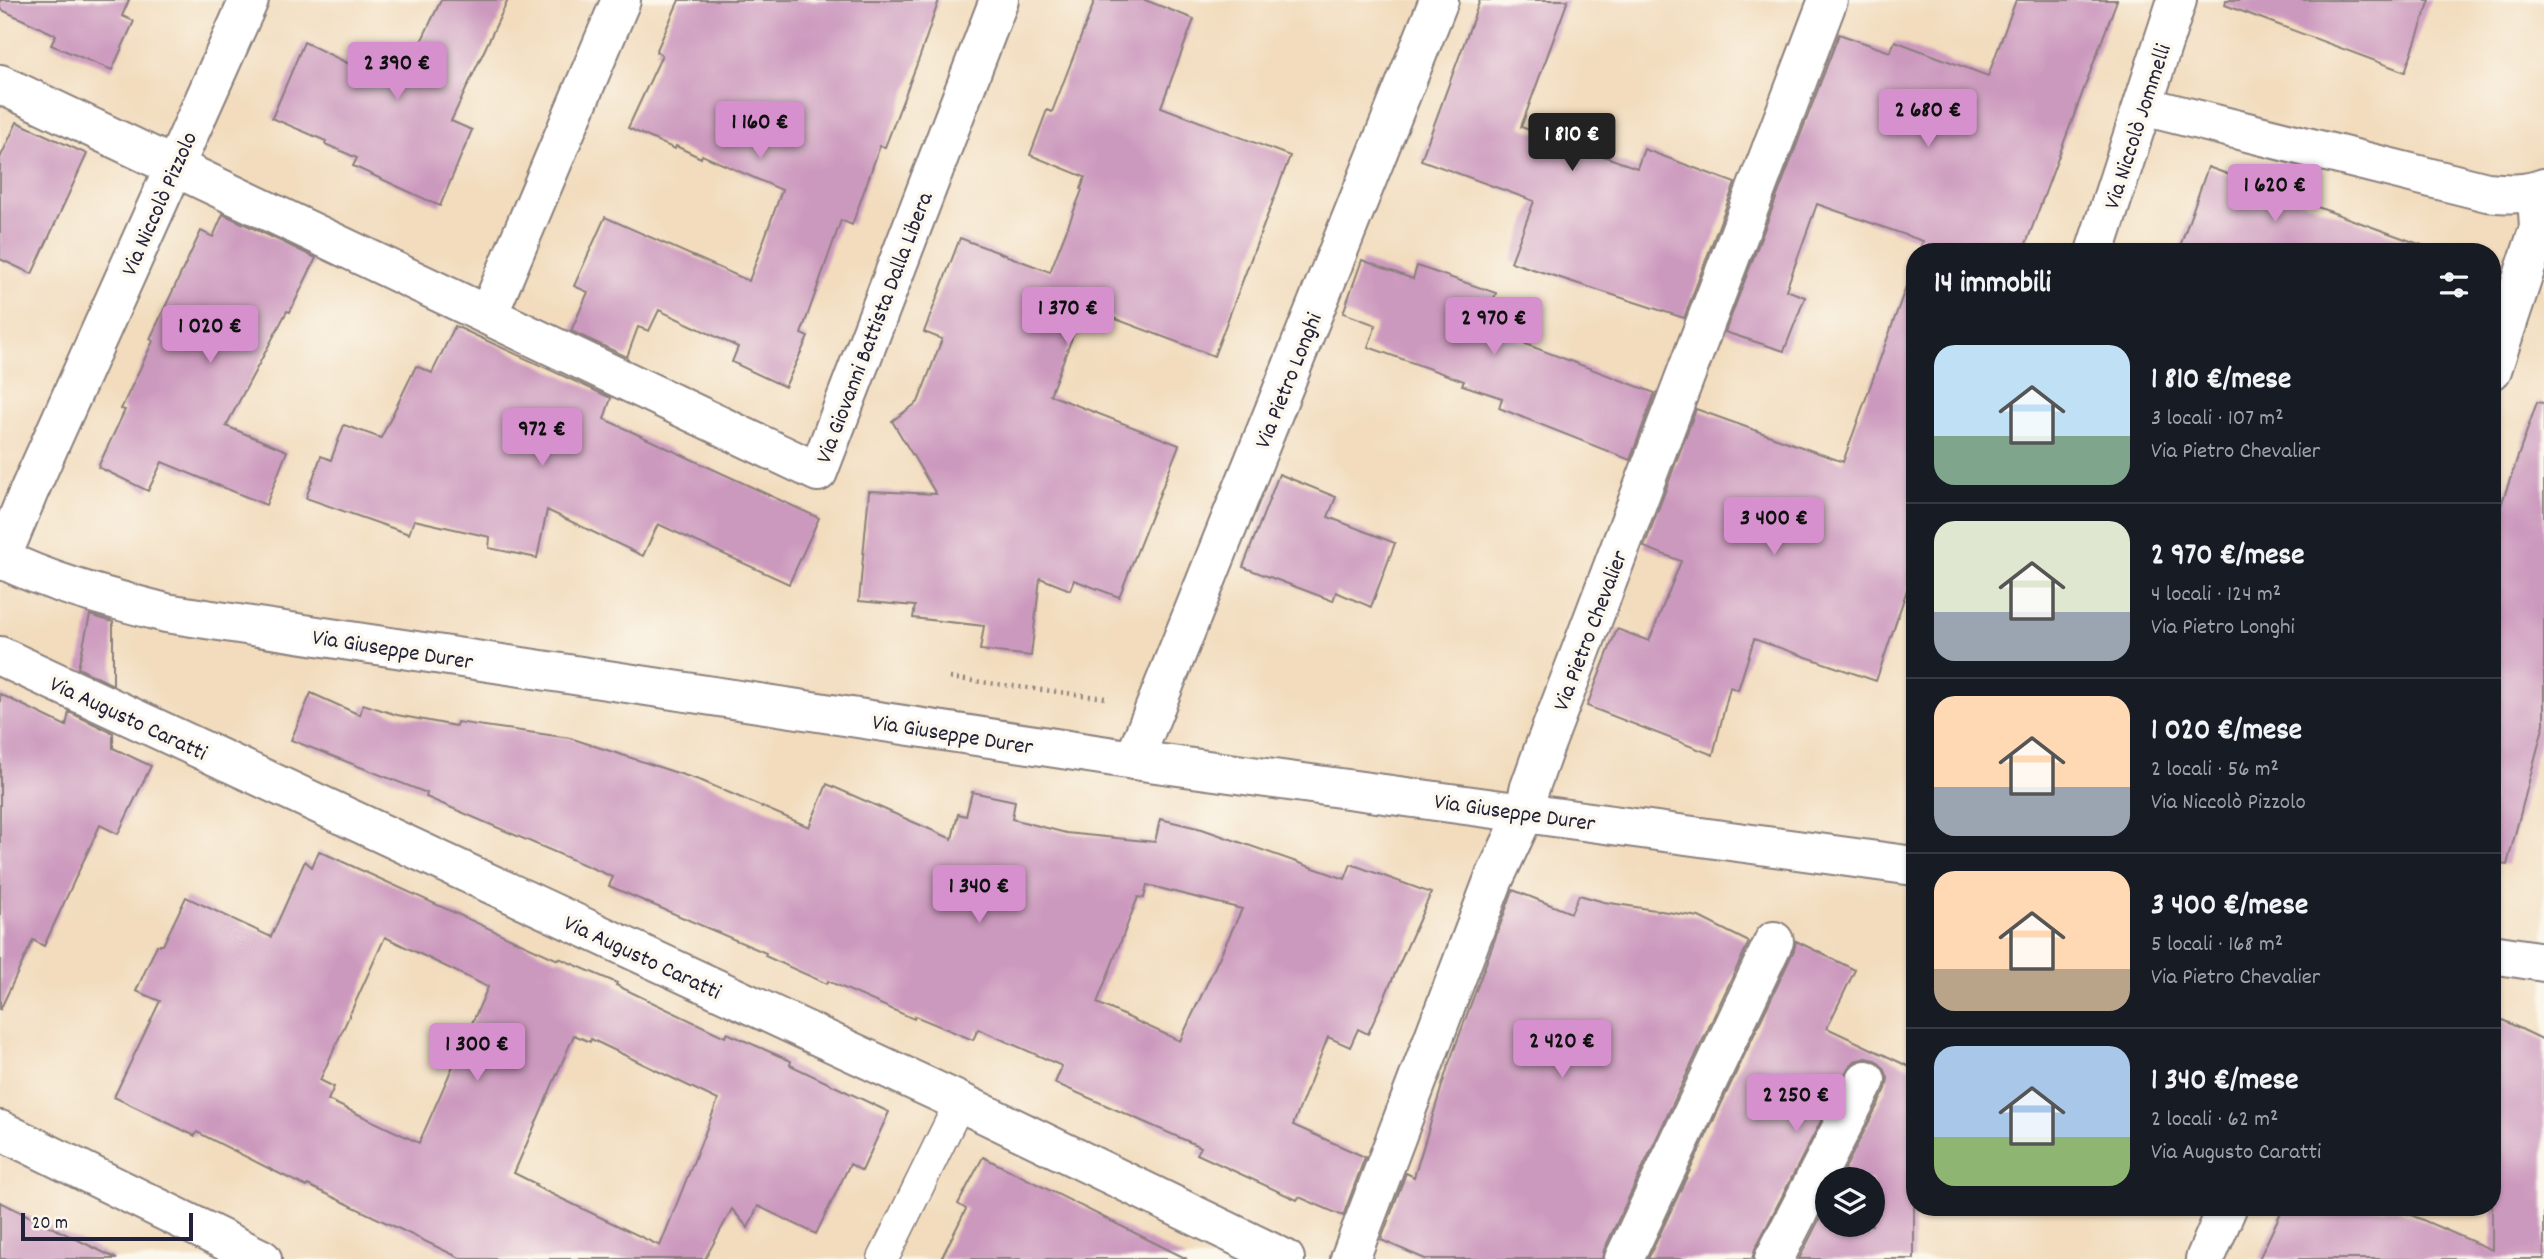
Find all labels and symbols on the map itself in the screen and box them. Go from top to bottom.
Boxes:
street label: Via Niccolò Jommelli [2097,40,2182,214]
pin: 2 390 € [332,42,462,102]
pin: 2 680 € [1863,90,1993,149]
pin: 1 160 € [695,102,825,161]
pin: 1 810 € [1507,114,1637,173]
street label: Via Niccolò Pizzolo [115,127,208,282]
pin: 1 620 € [2210,164,2340,224]
street label: Via Giovanni Battista Dalla Libera [809,187,944,469]
pin: 1 370 € [1003,288,1133,347]
pin: 2 970 € [1429,298,1559,357]
pin: 1 020 € [145,306,275,365]
street label: Via Pietro Longhi [1248,309,1332,454]
pin: 972 € [493,408,591,468]
pin: 3 400 € [1709,498,1839,557]
street label: Via Pietro Chevalier [1547,546,1638,716]
street label: Via Giuseppe Durer [310,622,476,681]
street label: Via Augusto Caratti [43,669,212,771]
street label: Via Giuseppe Durer [870,707,1036,766]
street label: Via Giuseppe Durer [1432,787,1598,842]
pin: 1 340 € [914,866,1044,925]
street label: Via Augusto Caratti [557,908,726,1010]
pin: 2 420 € [1497,1020,1627,1080]
pin: 1 300 € [412,1024,542,1083]
pin: 2 250 € [1731,1074,1861,1134]
scale bar [21,1210,192,1242]

